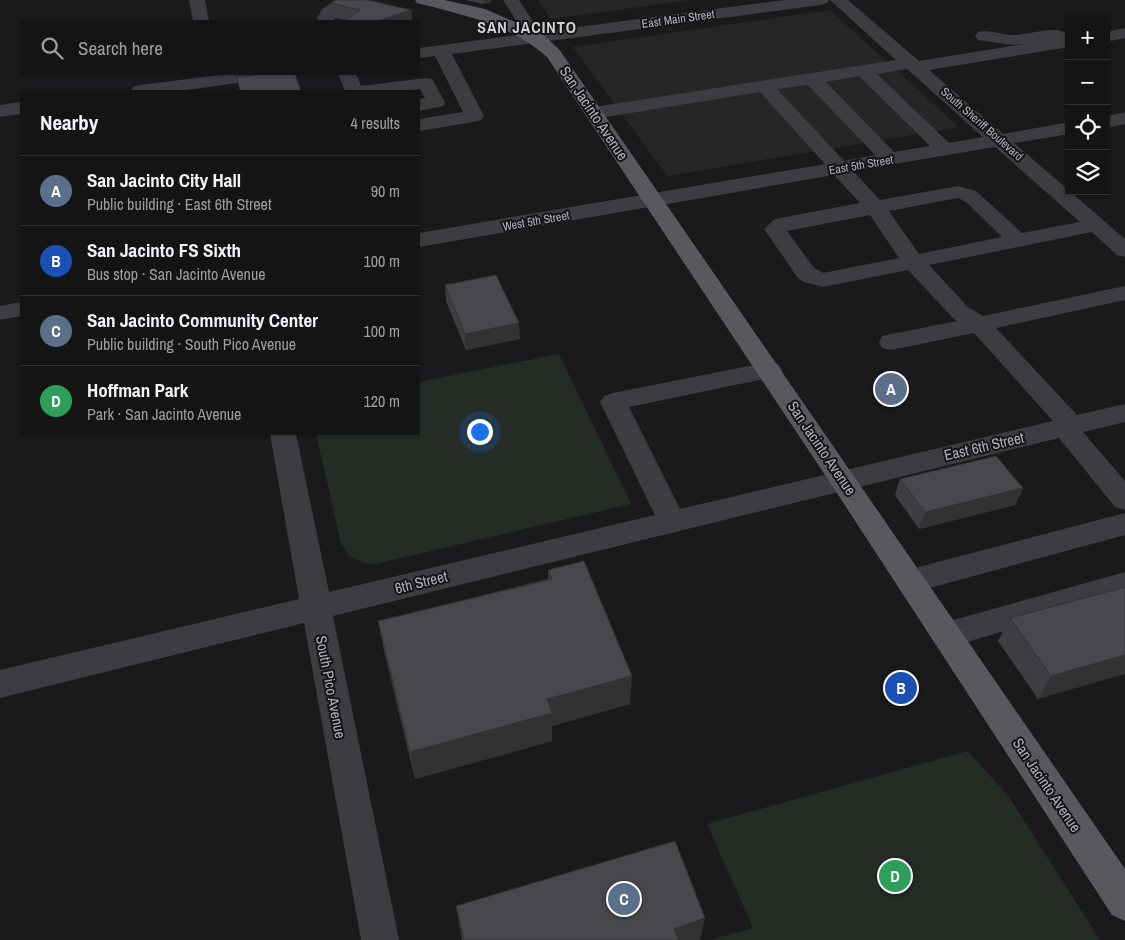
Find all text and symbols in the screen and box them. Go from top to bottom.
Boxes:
street label: East Main Street [641,6,716,32]
map controls [1065,15,1110,195]
button: + [1065,15,1110,60]
district label: SAN JACINTO [477,16,577,38]
search box [20,20,420,75]
icon: search [38,34,66,62]
text: Search here [78,35,163,61]
button: − [1065,60,1110,105]
street label: San Jacinto Avenue [555,62,633,164]
street label: South Sheriff Boulevard [937,84,1027,164]
button: locate [1065,105,1110,150]
text: Nearby [40,108,98,137]
text: 4 results [350,112,400,134]
button: layers [1065,150,1110,195]
street label: East 5th Street [828,151,895,179]
text: San Jacinto City Hall [87,167,241,193]
text: A [51,180,61,202]
text: 90 m [371,180,400,202]
text: Public building · East 6th Street [87,193,272,215]
street label: West 5th Street [501,207,571,235]
text: San Jacinto FS Sixth [87,237,241,263]
text: B [51,250,61,272]
text: 100 m [364,250,400,272]
text: Bus stop · San Jacinto Avenue [87,263,266,285]
text: San Jacinto Community Center [87,307,318,333]
text: C [51,320,61,342]
text: 100 m [364,320,400,342]
text: Public building · South Pico Avenue [87,333,296,355]
pin: A [875,370,907,408]
text: Hoffman Park [87,377,188,403]
text: D [51,390,61,412]
text: 120 m [364,390,400,412]
street label: San Jacinto Avenue [783,397,861,499]
text: Park · San Jacinto Avenue [87,403,241,425]
your location [467,419,493,445]
street label: East 6th Street [942,426,1027,465]
street label: 6th Street [393,565,450,599]
street label: South Pico Avenue [311,634,351,740]
pin: B [885,669,917,707]
street label: San Jacinto Avenue [1008,734,1086,836]
pin: D [879,857,911,895]
pin: C [608,880,640,918]

